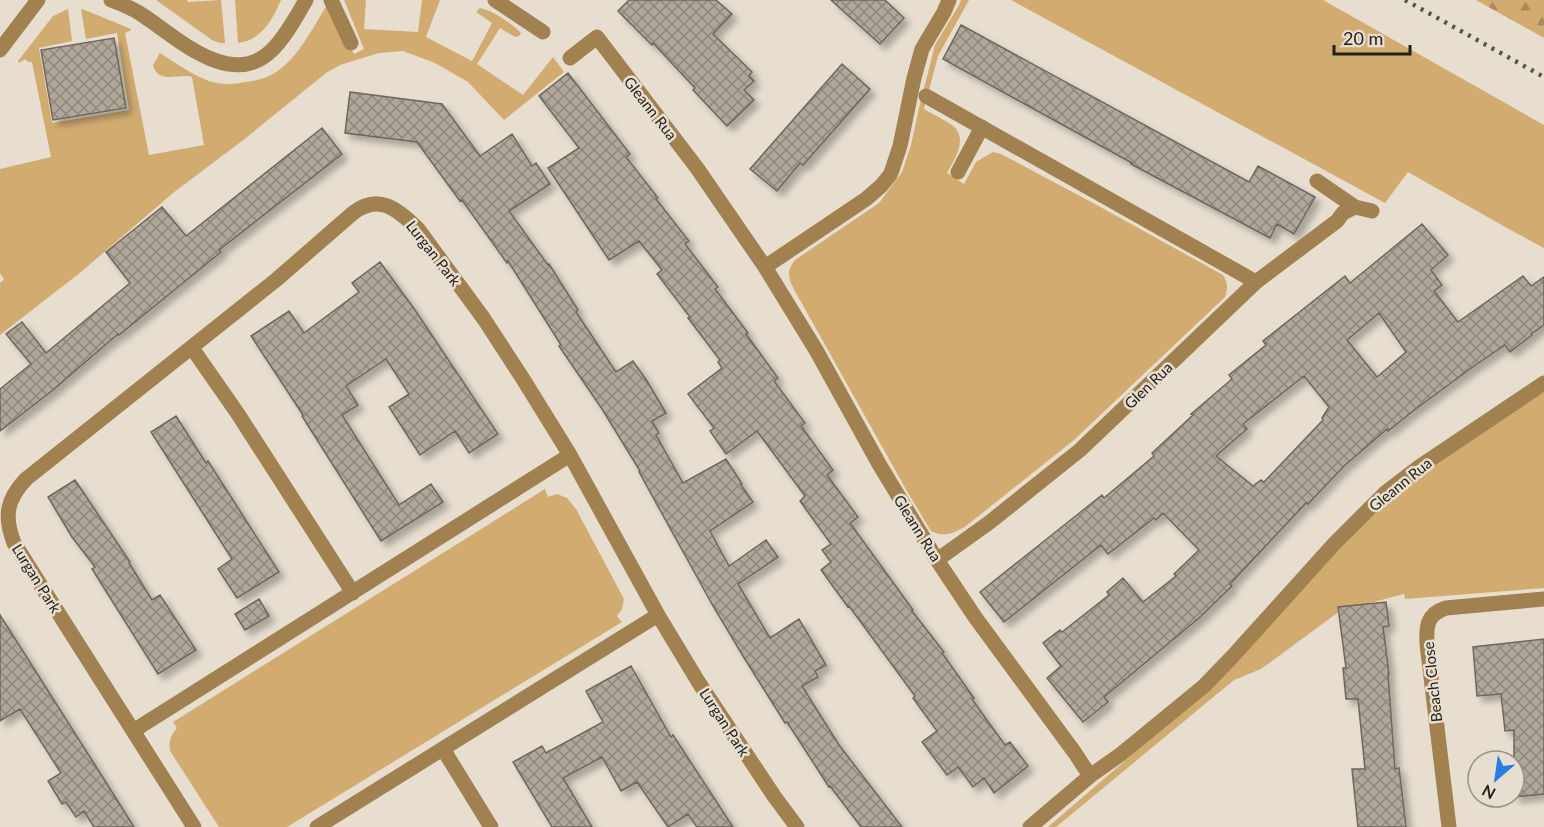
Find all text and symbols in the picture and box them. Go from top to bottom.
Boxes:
scale bar [1334,18,1410,56]
text: 20 m [1343,27,1383,49]
street label: Gleann Rua [621,73,681,143]
street label: Lurgan Park [403,217,465,289]
street label: Glen Rua [1120,358,1176,412]
street label: Gleann Rua [1365,453,1435,515]
street label: Gleann Rua [890,491,946,565]
street label: Lurgan Park [9,540,65,616]
street label: Beach Close [1419,641,1445,723]
street label: Lurgan Park [696,685,754,760]
north arrow [1466,749,1526,809]
text: N [1478,781,1498,804]

